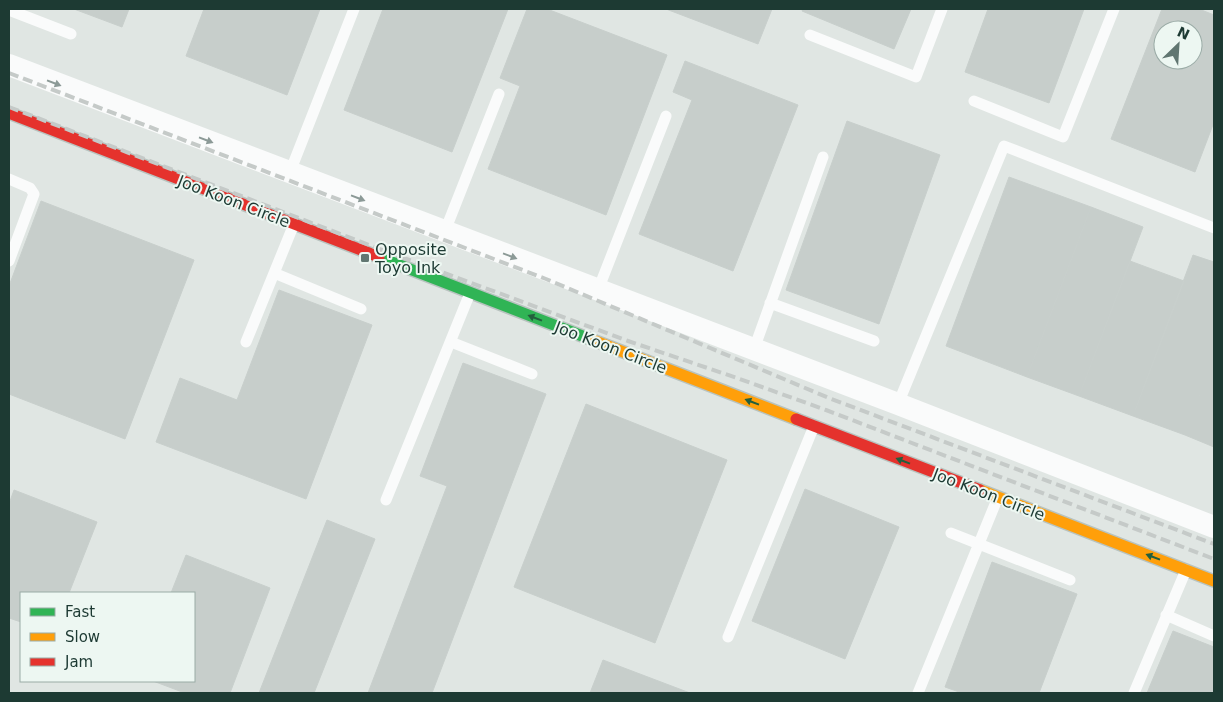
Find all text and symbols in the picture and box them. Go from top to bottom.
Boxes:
north arrow [1153,20,1203,70]
text: N [1175,23,1192,43]
one-way arrow [47,79,61,87]
one-way arrow [199,136,214,144]
street label: Joo Koon Circle [174,171,293,232]
one-way arrow [351,194,366,202]
place label: Opposite Toyo Ink [374,240,447,277]
marker: Opposite Toyo Ink [359,252,371,264]
one-way arrow [503,252,518,260]
one-way arrow [527,314,542,322]
street label: Joo Koon Circle [551,317,670,378]
one-way arrow [744,398,759,405]
one-way arrow [896,456,910,464]
street label: Joo Koon Circle [929,464,1048,525]
one-way arrow [1145,553,1160,560]
legend [20,592,195,682]
text: Fast [65,603,95,621]
text: Slow [65,628,100,646]
text: Jam [64,653,93,671]

